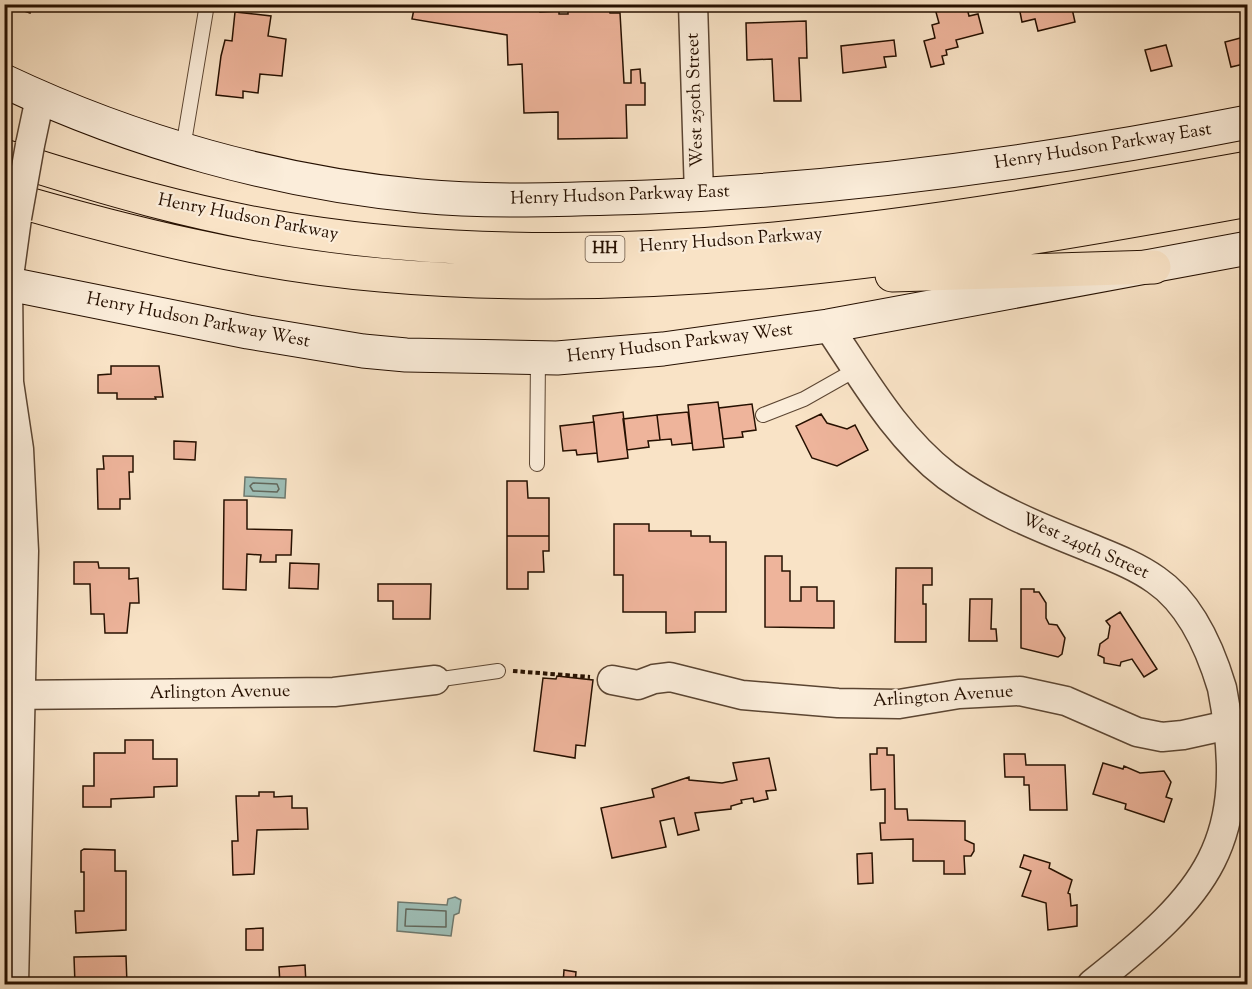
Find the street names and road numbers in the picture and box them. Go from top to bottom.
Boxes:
street label: West 250th Street [681,32,711,168]
street label: Henry Hudson Parkway East [993,117,1213,177]
street label: Henry Hudson Parkway East [510,179,730,213]
street label: Henry Hudson Parkway [156,188,340,248]
street label: Henry Hudson Parkway [639,222,823,260]
road number: HH [586,236,624,262]
street label: Henry Hudson Parkway West [84,287,312,355]
street label: Henry Hudson Parkway West [566,317,794,371]
street label: West 249th Street [1017,507,1153,587]
street label: Arlington Avenue [149,679,291,707]
street label: Arlington Avenue [872,679,1014,715]

